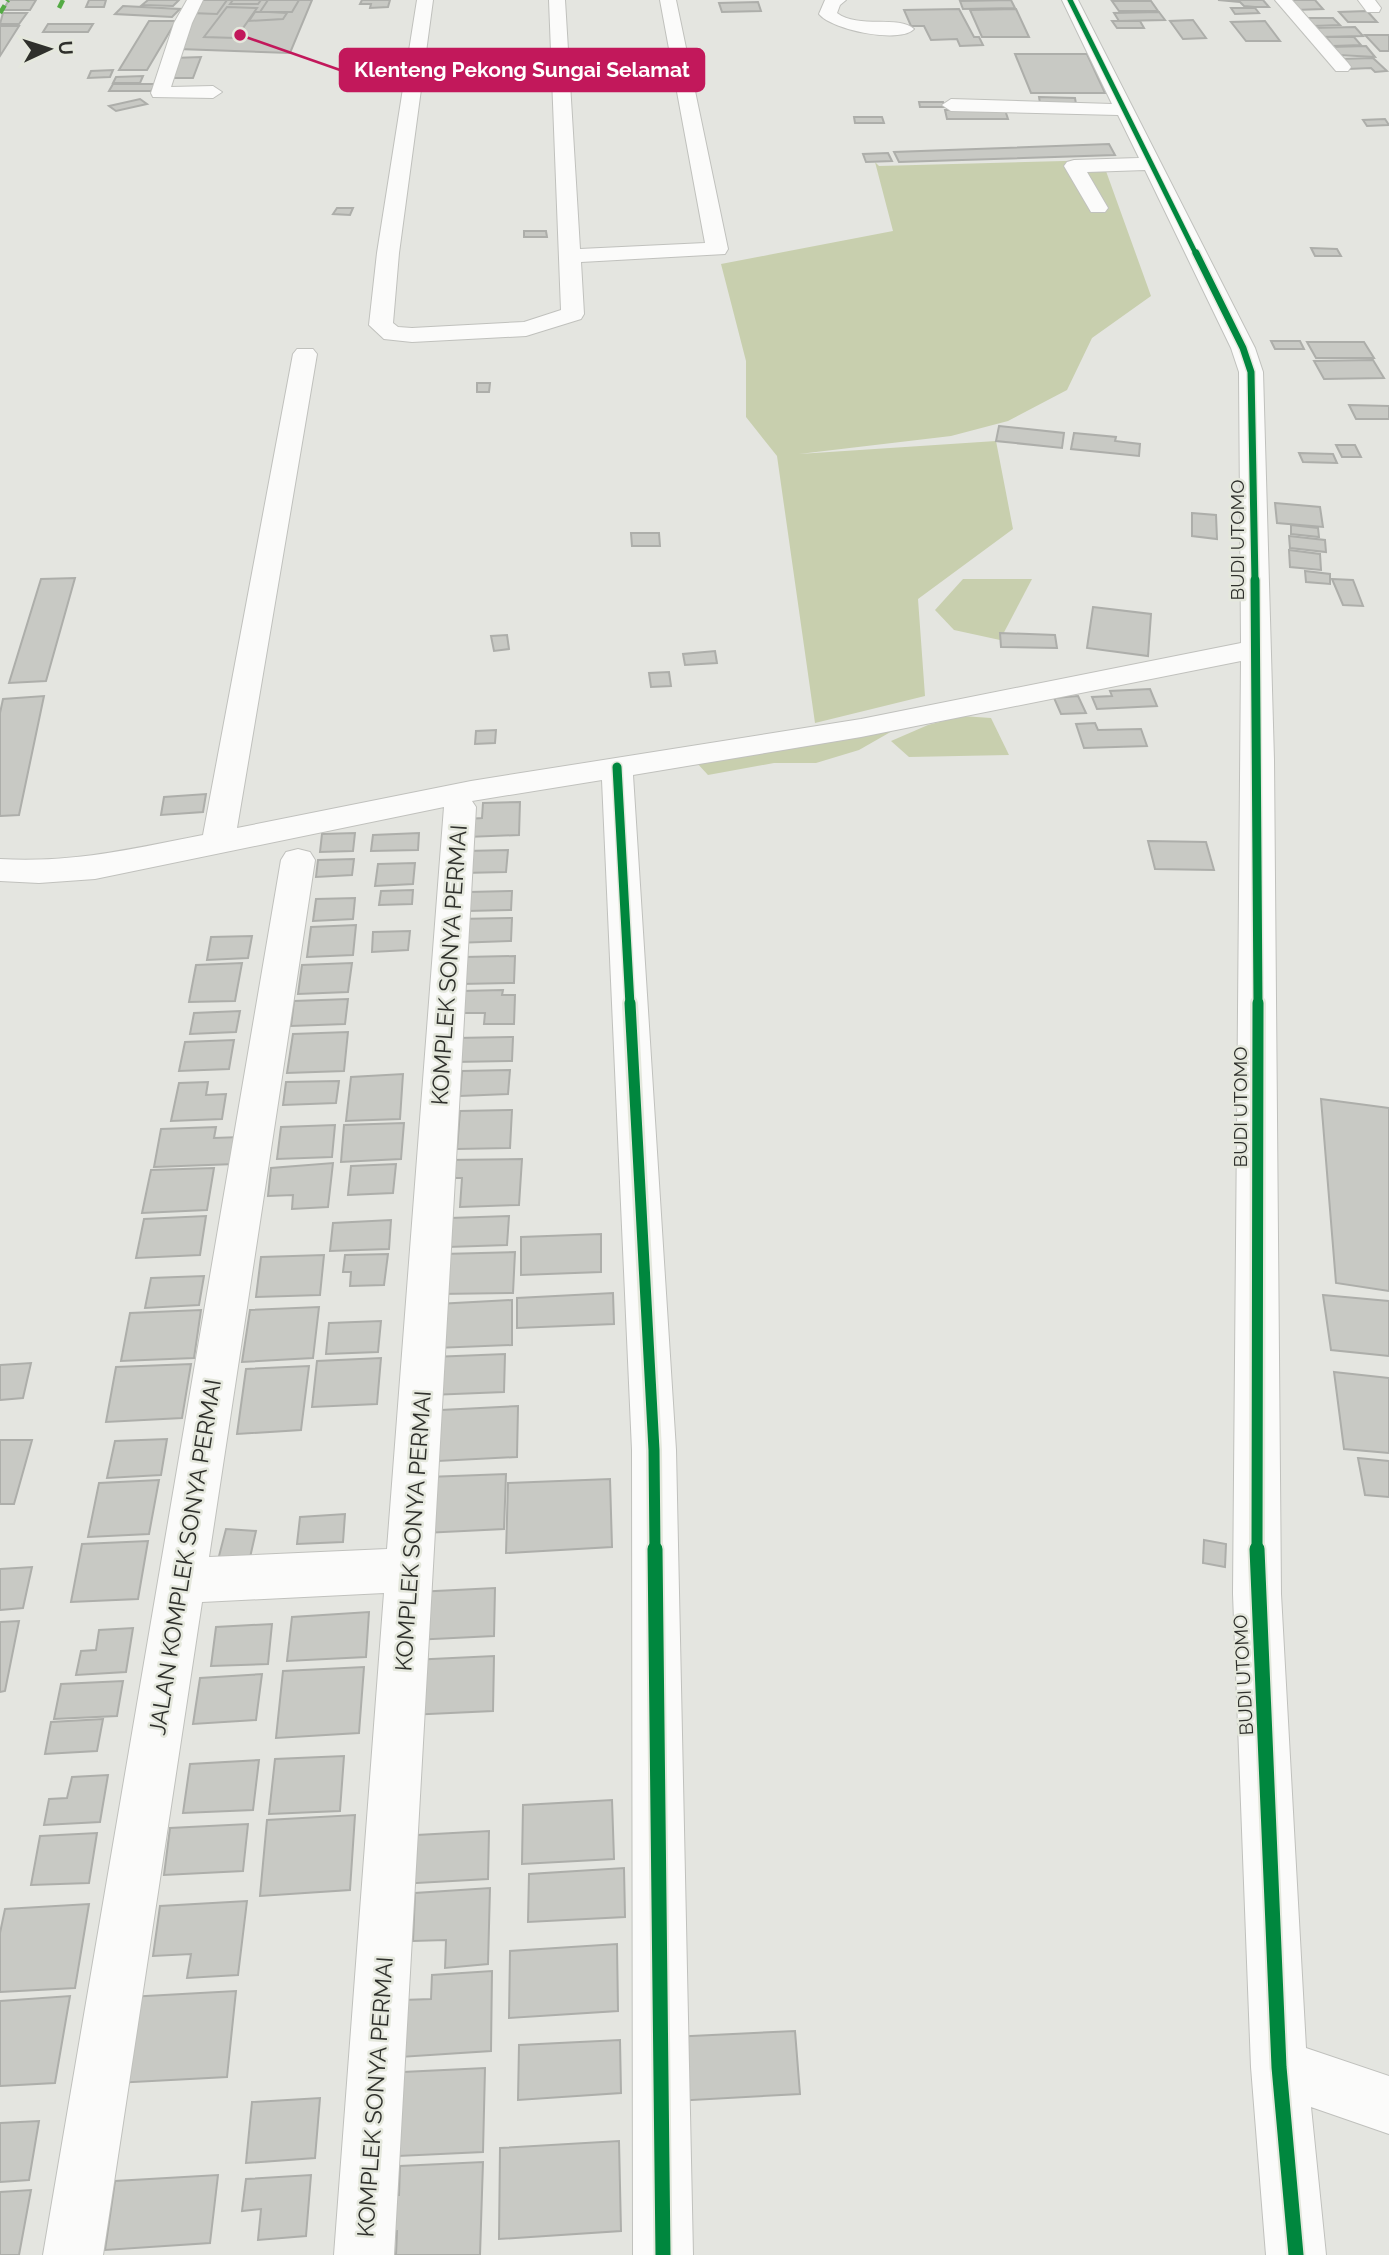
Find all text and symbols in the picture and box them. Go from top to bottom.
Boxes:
north arrow [14,14,84,84]
text: U [54,40,77,56]
callout: Klenteng Pekong Sungai Selamat [340,49,704,91]
text: Klenteng Pekong Sungai Selamat [354,57,690,82]
street label: BUDI UTOMO [1226,480,1248,600]
street label: KOMPLEK SONYA PERMAI [425,824,472,1106]
street label: BUDI UTOMO [1229,1047,1251,1167]
street label: JALAN KOMPLEK SONYA PERMAI [143,1377,226,1737]
street label: KOMPLEK SONYA PERMAI [389,1390,436,1672]
street label: BUDI UTOMO [1229,1614,1257,1736]
street label: KOMPLEK SONYA PERMAI [351,1956,398,2238]

